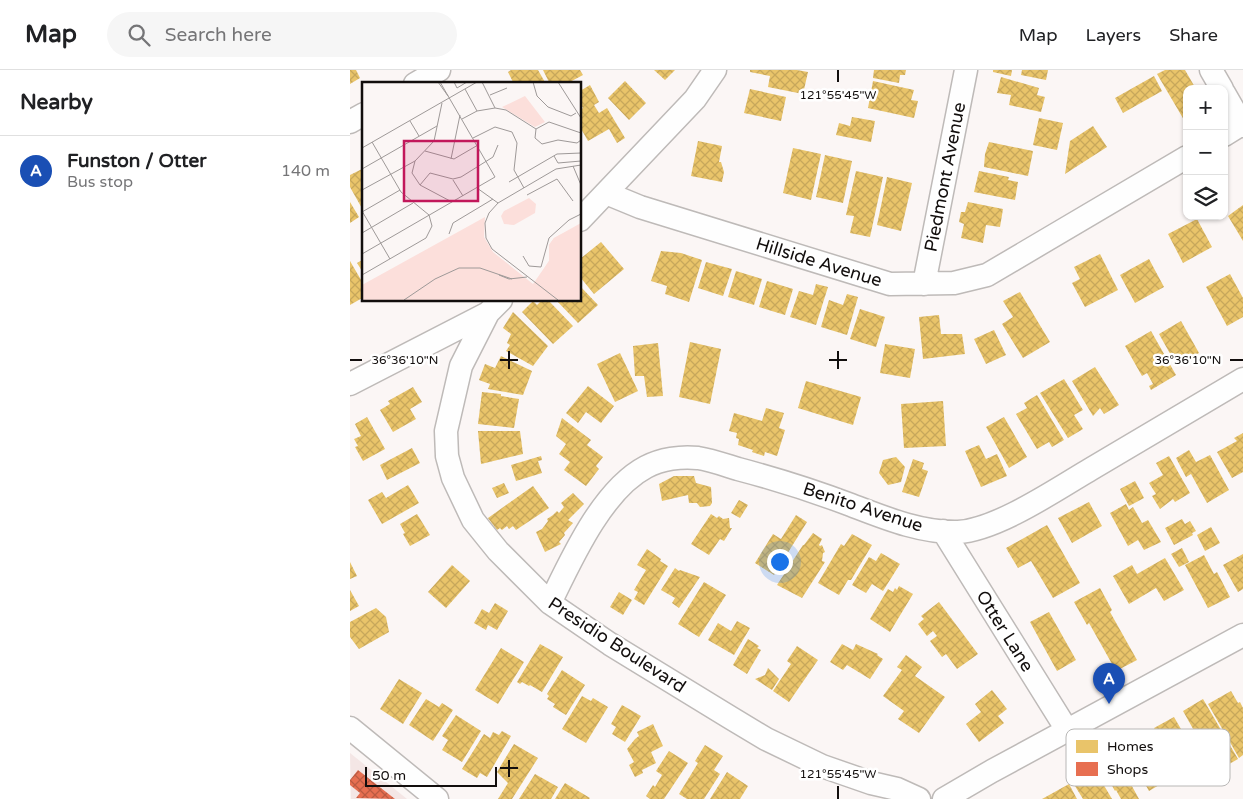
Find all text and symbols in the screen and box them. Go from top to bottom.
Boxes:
search box [107,12,457,57]
text: Map [25,20,77,49]
icon: search [125,21,153,49]
text: Search here [165,24,272,46]
text: Map [1019,24,1058,46]
text: Layers [1086,24,1141,46]
text: Share [1169,24,1218,46]
inset map [362,82,581,301]
map controls [1183,85,1228,220]
button: + [1183,85,1228,130]
text: 121°55'45"W [799,88,877,102]
text: Nearby [20,90,93,115]
street label: Piedmont Avenue [920,100,970,254]
button: − [1183,130,1228,175]
text: Funston / Otter [67,150,206,172]
text: A [30,161,42,181]
text: 140 m [281,161,330,181]
text: Bus stop [67,172,133,192]
button: layers [1183,175,1228,220]
street label: Hillside Avenue [753,232,885,292]
text: 36°36'10"N [372,353,438,367]
text: 36°36'10"N [1155,353,1221,367]
street label: Benito Avenue [800,477,926,537]
your location [767,549,793,575]
street label: Otter Lane [971,586,1039,676]
street label: Presidio Boulevard [544,592,690,698]
pin: A [1093,663,1125,704]
legend [1066,729,1230,786]
text: Homes [1107,738,1154,755]
text: Shops [1107,761,1148,778]
scale bar [365,764,498,787]
text: 50 m [372,767,406,784]
text: 121°55'45"W [799,767,877,781]

